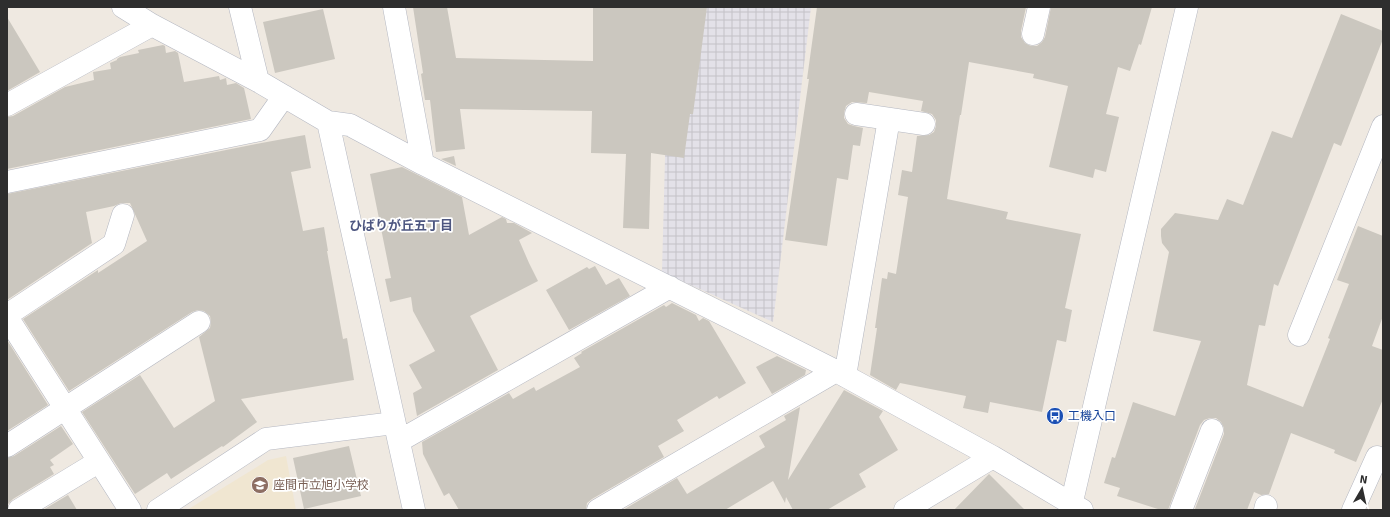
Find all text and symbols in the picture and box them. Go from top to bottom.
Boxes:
district label: ひばりが丘五丁目 [349,218,453,234]
bus stop icon: 工機入口 [1045,406,1065,426]
place label: 工機入口 [1068,409,1116,424]
north arrow [1342,469,1382,509]
text: N [1359,473,1368,487]
school or university icon: 座間市立旭小学校 [250,475,270,495]
place label: 座間市立旭小学校 [273,478,369,493]

